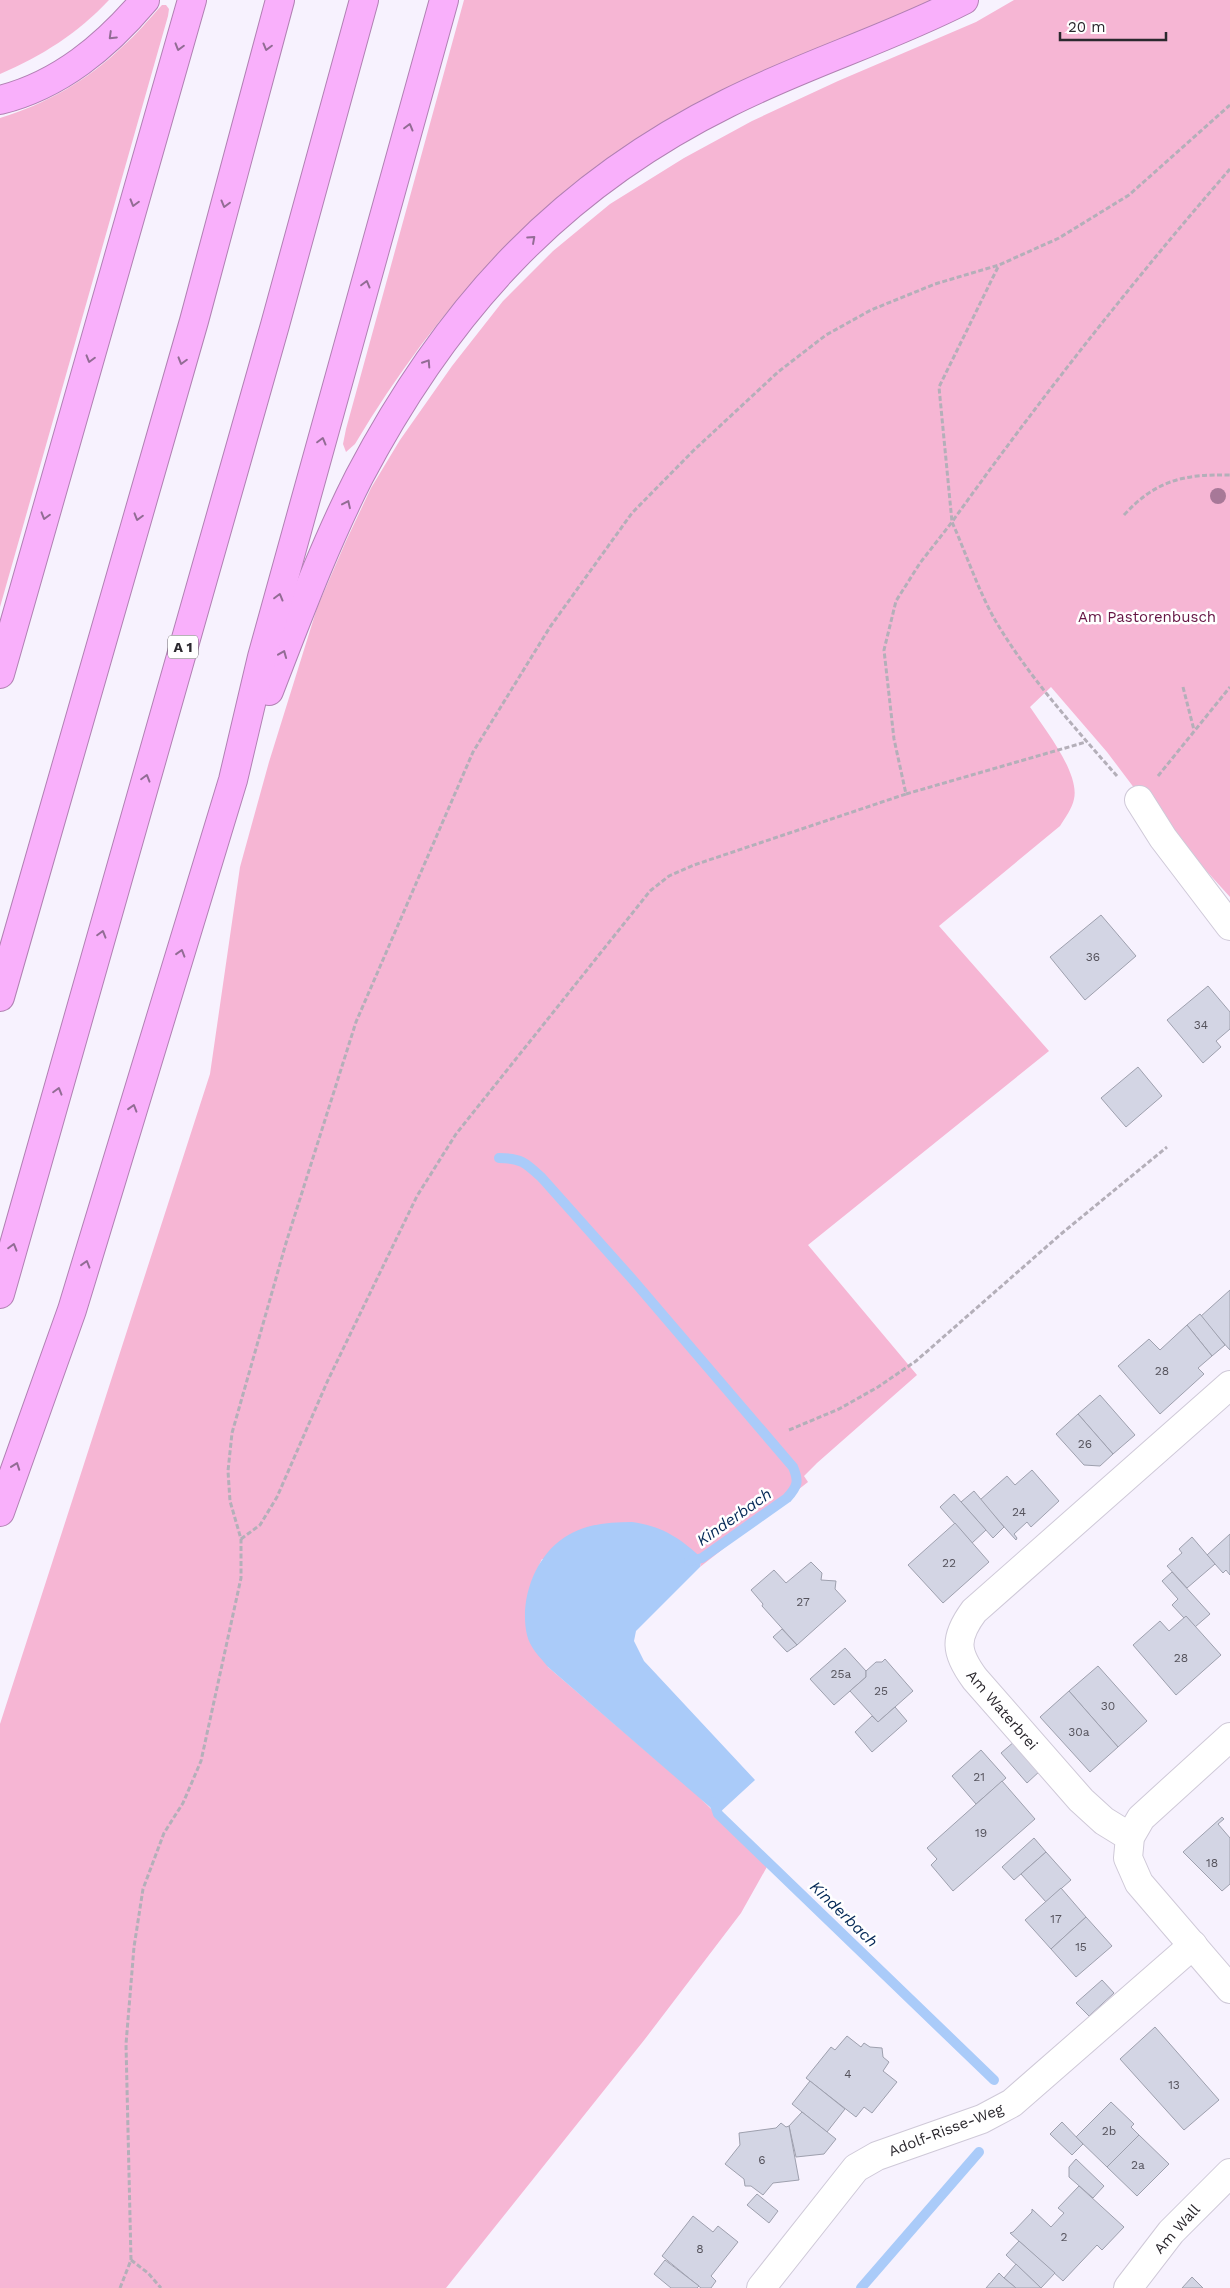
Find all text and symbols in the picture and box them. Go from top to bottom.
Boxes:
scale bar [1060,10,1166,42]
text: 20 m [1068,18,1106,36]
one-way arrow [109,30,118,39]
one-way arrow [174,42,185,51]
one-way arrow [262,43,273,52]
one-way arrow [403,123,414,132]
one-way arrow [130,199,140,207]
one-way arrow [220,200,231,208]
one-way arrow [526,236,535,245]
one-way arrow [360,280,370,289]
one-way arrow [85,355,95,363]
one-way arrow [178,356,188,364]
one-way arrow [421,359,430,369]
one-way arrow [317,437,327,445]
one-way arrow [341,500,351,509]
one-way arrow [41,511,51,519]
one-way arrow [133,512,143,521]
one-way arrow [273,593,284,602]
park label: Am Pastorenbusch [1078,608,1216,626]
road number: A 1 [168,636,198,659]
one-way arrow [277,650,288,659]
one-way arrow [141,775,151,783]
one-way arrow [96,930,107,939]
one-way arrow [175,949,185,957]
house number: 36 [1086,950,1100,964]
house number: 34 [1194,1018,1208,1032]
one-way arrow [52,1087,62,1095]
one-way arrow [128,1105,138,1113]
one-way arrow [8,1244,18,1252]
one-way arrow [81,1260,91,1268]
house number: 28 [1155,1364,1169,1378]
house number: 26 [1078,1437,1092,1451]
one-way arrow [10,1462,20,1471]
water label: Kinderbach [693,1484,775,1550]
house number: 24 [1012,1505,1026,1519]
house number: 22 [942,1556,956,1570]
house number: 27 [796,1595,810,1609]
house number: 28 [1174,1651,1188,1665]
street label: Am Waterbrei [962,1666,1042,1754]
house number: 25a [831,1667,852,1681]
house number: 25 [874,1684,888,1698]
house number: 30 [1101,1699,1115,1713]
house number: 30a [1068,1725,1090,1739]
house number: 21 [973,1770,985,1784]
house number: 19 [975,1826,987,1840]
house number: 18 [1206,1856,1218,1870]
water label: Kinderbach [806,1877,882,1951]
house number: 17 [1050,1912,1062,1926]
house number: 15 [1075,1940,1087,1954]
house number: 4 [844,2067,852,2081]
house number: 13 [1168,2078,1180,2092]
street label: Adolf-Risse-Weg [886,2100,1006,2160]
house number: 2b [1102,2124,1116,2138]
house number: 6 [758,2153,766,2167]
house number: 2a [1131,2158,1145,2172]
street label: Am Wall [1150,2200,1204,2257]
house number: 2 [1061,2230,1068,2244]
house number: 8 [696,2242,704,2256]

